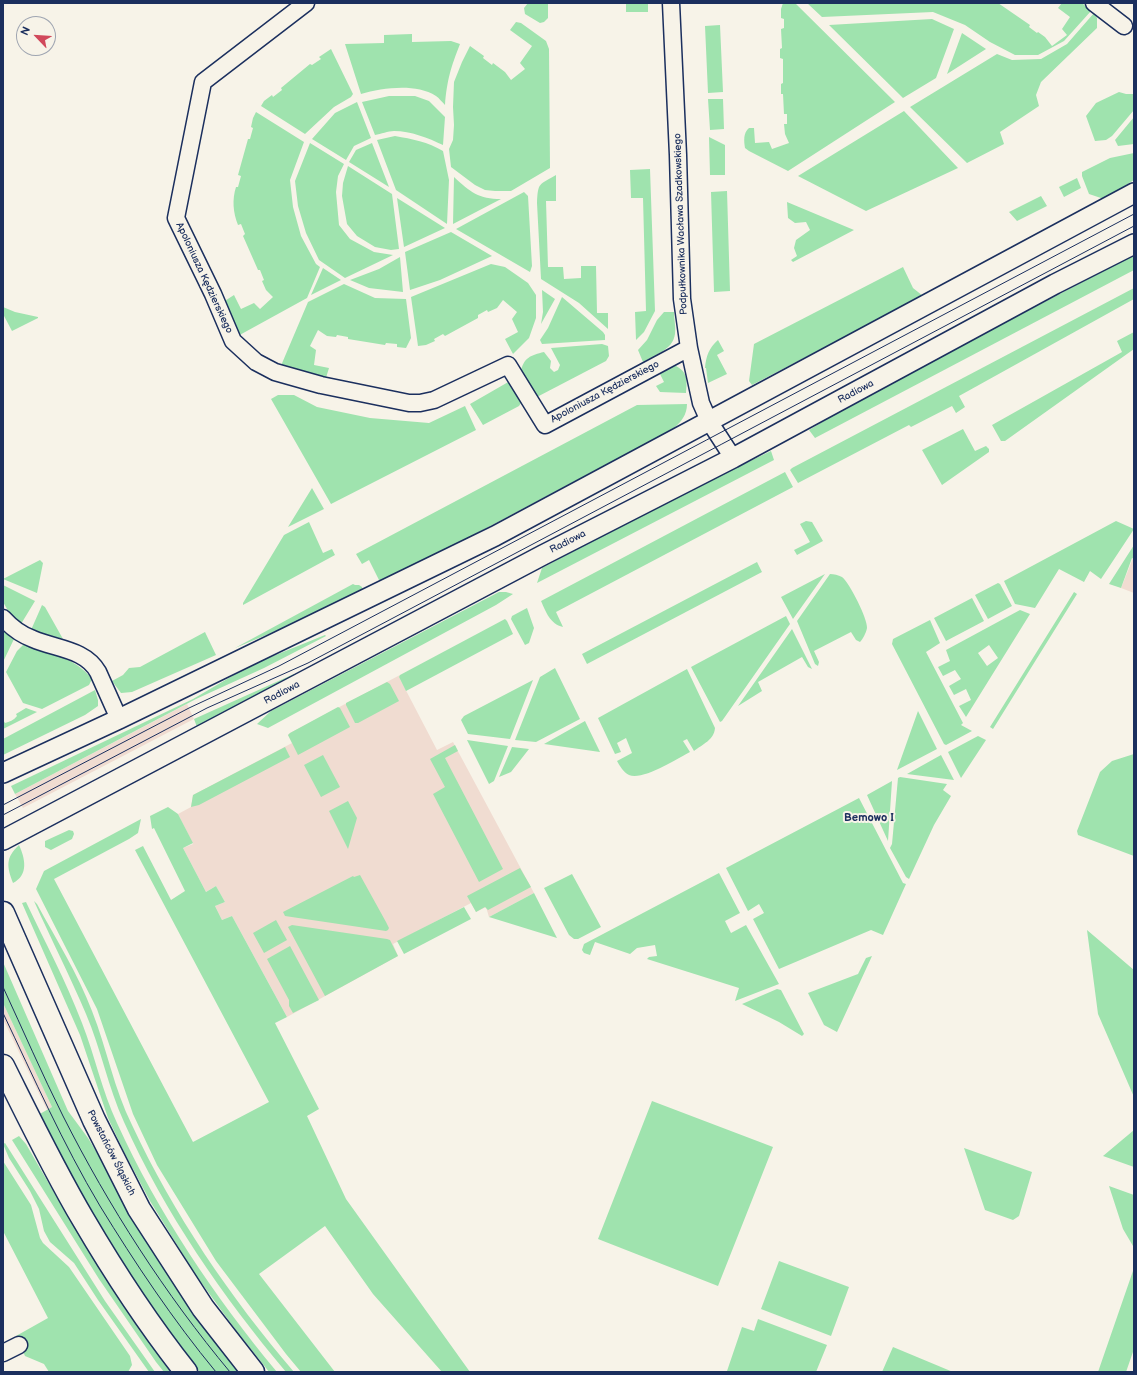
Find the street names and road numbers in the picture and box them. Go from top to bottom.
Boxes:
street label: Podpułkownika Wacława Szadkowskiego [672,133,690,315]
street label: Apoloniusza Kędzierskiego [173,221,235,335]
street label: Apoloniusza Kędzierskiego [549,358,661,426]
street label: Radiowa [836,378,876,406]
street label: Radiowa [548,528,588,556]
street label: Radiowa [262,679,302,707]
street label: Powstańców Śląskich [84,1108,138,1198]

